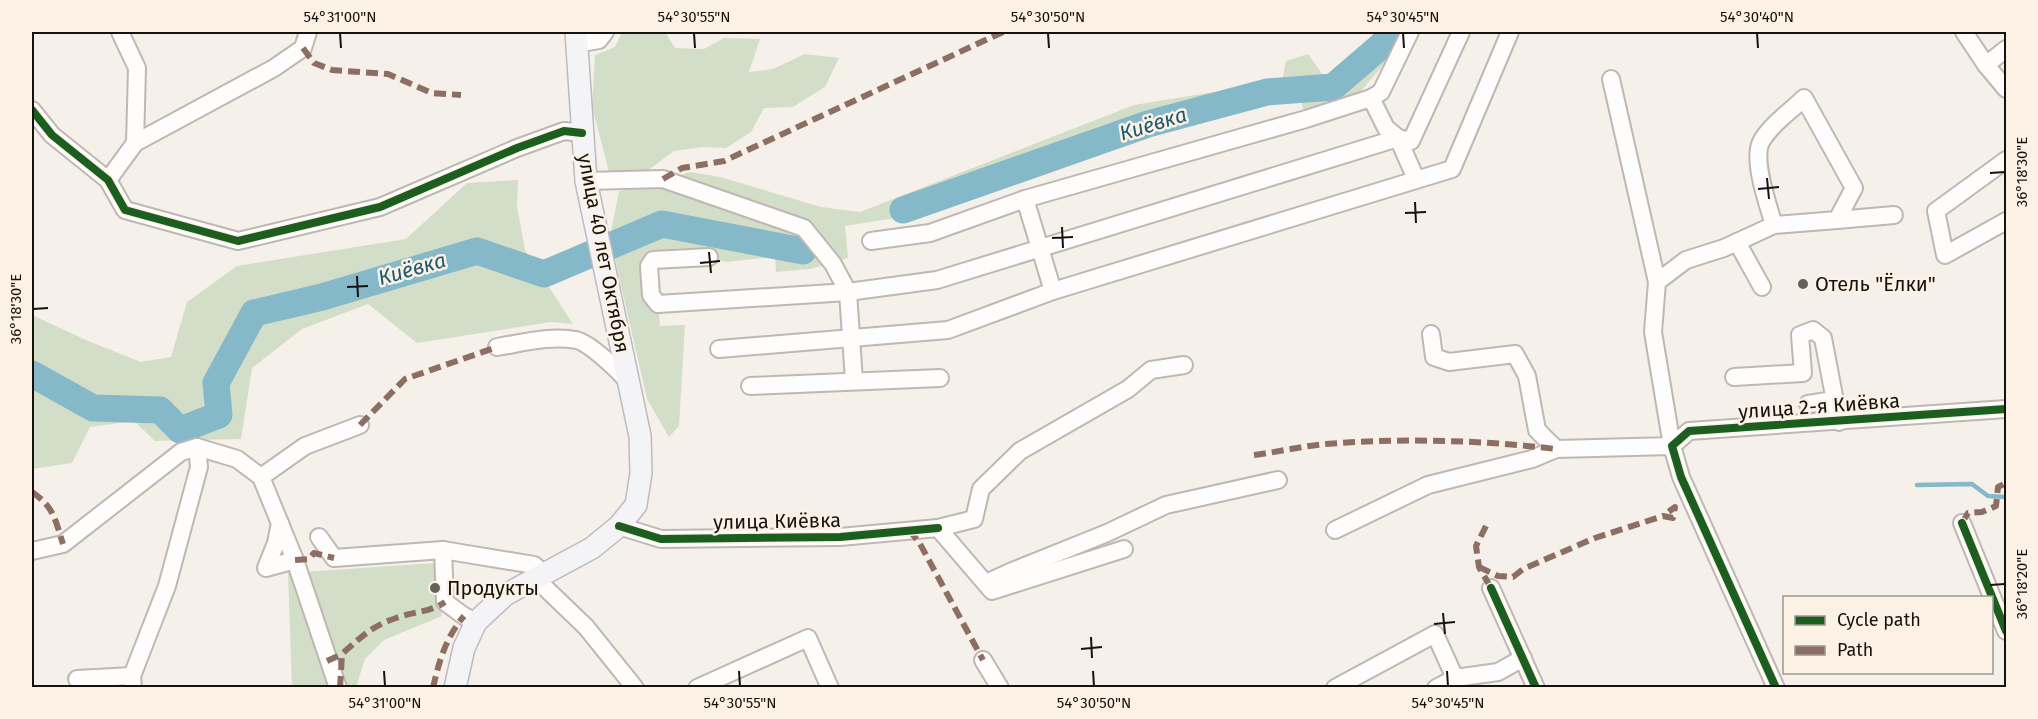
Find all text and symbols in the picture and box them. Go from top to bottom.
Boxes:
text: 54°31'00"N [304,8,376,26]
text: 54°30'55"N [657,8,731,26]
text: 54°30'50"N [1011,8,1085,26]
text: 54°30'45"N [1367,8,1439,26]
text: 54°30'40"N [1720,8,1794,26]
water label: Киёвка [1116,101,1190,147]
text: 36°18'30"E [2013,137,2031,207]
street label: улица 40 лет Октября [573,151,635,355]
water label: Киёвка [375,247,449,291]
place label: Отель "Ёлки" [1815,272,1936,296]
text: 36°18'30"E [7,274,25,344]
marker: Отель "Ёлки" [1796,277,1810,291]
street label: улица 2-я Киёвка [1737,388,1901,424]
street label: улица Киёвка [713,508,841,534]
text: 36°18'20"E [2013,549,2031,619]
place label: Продукты [447,576,539,600]
marker: Продукты [428,581,442,595]
legend [1783,596,1993,674]
text: Cycle path [1837,609,1921,631]
text: Path [1837,639,1873,661]
text: 54°31'00"N [349,694,421,712]
text: 54°30'55"N [703,694,777,712]
text: 54°30'50"N [1057,694,1131,712]
text: 54°30'45"N [1412,694,1484,712]

